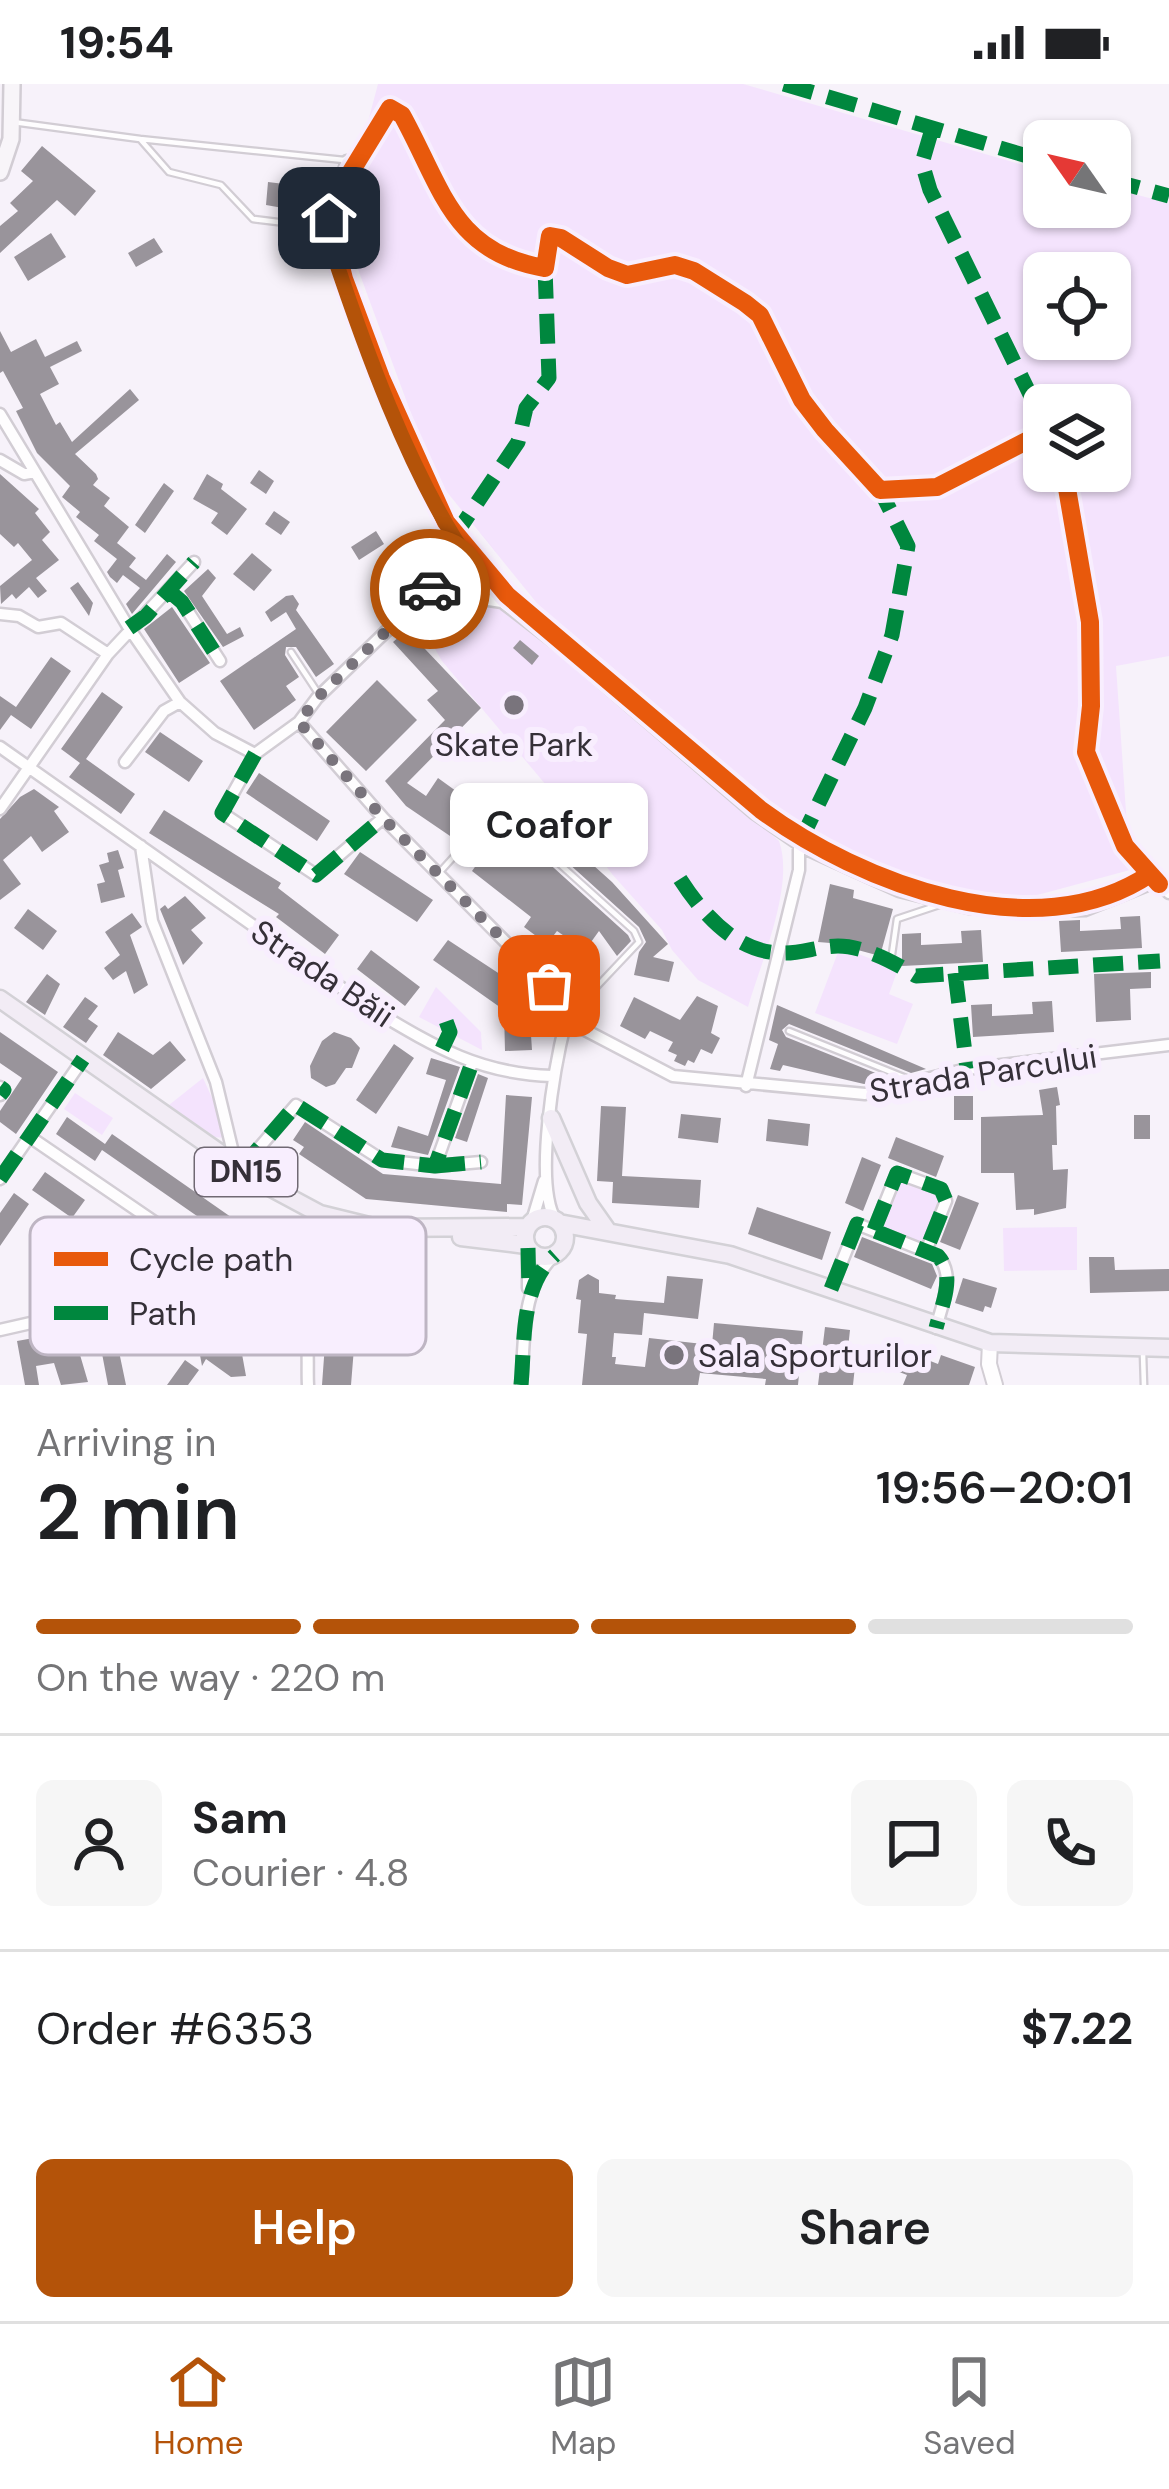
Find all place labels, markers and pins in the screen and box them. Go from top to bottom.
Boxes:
pin [278,167,380,269]
marker: Skate Park [501,692,527,718]
place label: Skate Park [435,723,594,766]
callout: Coafor [450,782,648,866]
pin [498,935,600,1037]
place label: Sala Sporturilor [698,1334,932,1377]
marker: Sala Sporturilor [661,1342,687,1368]

